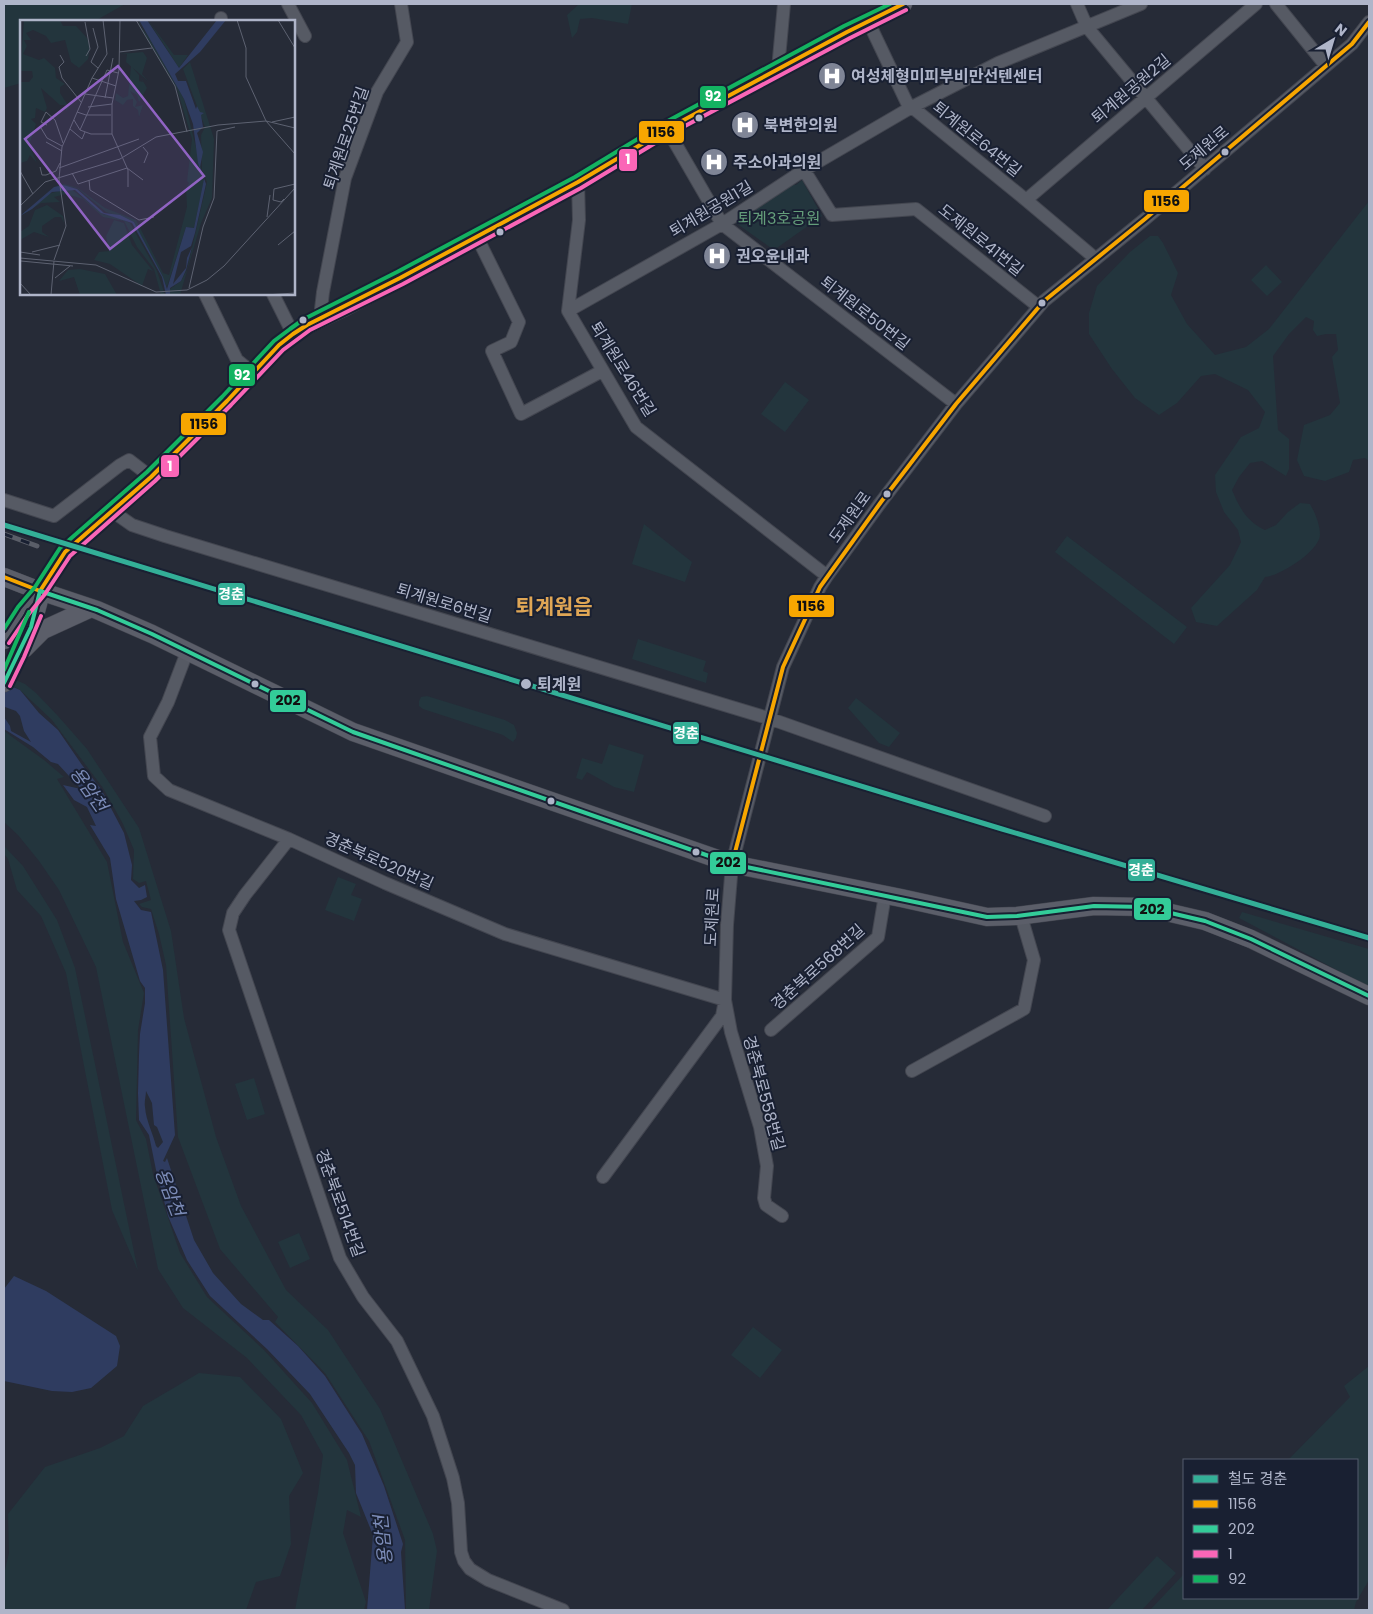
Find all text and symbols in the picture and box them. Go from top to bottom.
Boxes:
north arrow [1308,15,1358,65]
text: N [1331,19,1351,41]
inset map [20,20,295,295]
street label: 퇴계원공원2길 [1086,49,1176,129]
hospital icon: 여성체형미피부비만선텐센터 [817,61,847,91]
place label: 여성체형미피부비만선텐센터 [851,65,1042,88]
street label: 퇴계원로25번길 [318,83,374,193]
line badge: 92 [699,85,727,109]
text: 92 [705,86,721,106]
street label: 퇴계원로64번길 [928,96,1026,182]
hospital icon: 북변한의원 [730,110,760,140]
unlabelled marker [694,113,704,123]
place label: 북변한의원 [764,114,838,137]
line badge: 1156 [638,120,685,144]
street label: 도제원로 [1174,120,1234,176]
text: 1156 [647,122,675,142]
hospital icon: 주소아과의원 [699,147,729,177]
unlabelled marker [1220,147,1230,157]
line badge: 1 [618,148,638,172]
text: 1 [625,149,631,169]
place label: 주소아과의원 [733,151,821,174]
street label: 퇴계원공원1길 [665,175,757,243]
line badge: 1156 [1143,189,1190,213]
text: 1156 [1152,191,1180,211]
street label: 도제원로41번길 [934,198,1028,282]
park label: 퇴계3호공원 [737,207,821,230]
unlabelled marker [495,227,505,237]
hospital icon: 권오윤내과 [702,241,732,271]
place label: 권오윤내과 [736,245,810,268]
street label: 퇴계원로50번길 [815,271,915,355]
unlabelled marker [1037,298,1047,308]
unlabelled marker [298,315,308,325]
street label: 퇴계원로46번길 [584,317,662,421]
line badge: 92 [228,363,256,387]
text: 92 [234,365,250,385]
line badge: 1156 [180,412,227,436]
text: 1156 [190,414,218,434]
line badge: 1 [160,454,180,478]
text: 1 [167,456,173,476]
street label: 도제원로 [823,486,877,548]
unlabelled marker [882,489,892,499]
street label: 퇴계원로6번길 [394,578,494,628]
line badge: 경춘 [217,582,246,606]
text: 경춘 [218,584,244,604]
district label: 퇴계원읍 [515,592,593,621]
line badge: 1156 [788,594,835,618]
text: 1156 [797,596,825,616]
place label: 퇴계원 [537,673,581,696]
marker: 퇴계원 [519,677,533,691]
unlabelled marker [250,679,260,689]
line badge: 202 [269,689,307,713]
text: 202 [275,690,301,710]
line badge: 경춘 [672,721,700,745]
text: 경춘 [673,723,699,743]
water label: 용암천 [65,761,115,819]
unlabelled marker [546,796,556,806]
street label: 경춘북로520번길 [321,827,437,895]
unlabelled marker [691,847,701,857]
line badge: 202 [709,851,747,875]
text: 202 [715,852,741,872]
line badge: 경춘 [1127,858,1156,882]
text: 경춘 [1128,860,1154,880]
street label: 도제원로 [699,887,725,947]
line badge: 202 [1133,897,1172,921]
text: 202 [1139,899,1165,919]
street label: 경춘북로568번길 [766,919,870,1015]
street label: 경춘북로558번길 [738,1033,790,1153]
street label: 경춘북로514번길 [310,1146,370,1260]
water label: 용암천 [149,1164,191,1222]
legend [1183,1459,1358,1599]
text: 철도 경춘 [1228,1468,1287,1489]
text: 1156 [1228,1493,1257,1514]
water label: 용암천 [368,1512,398,1566]
text: 202 [1228,1518,1255,1539]
text: 1 [1228,1543,1233,1564]
text: 92 [1228,1568,1246,1589]

